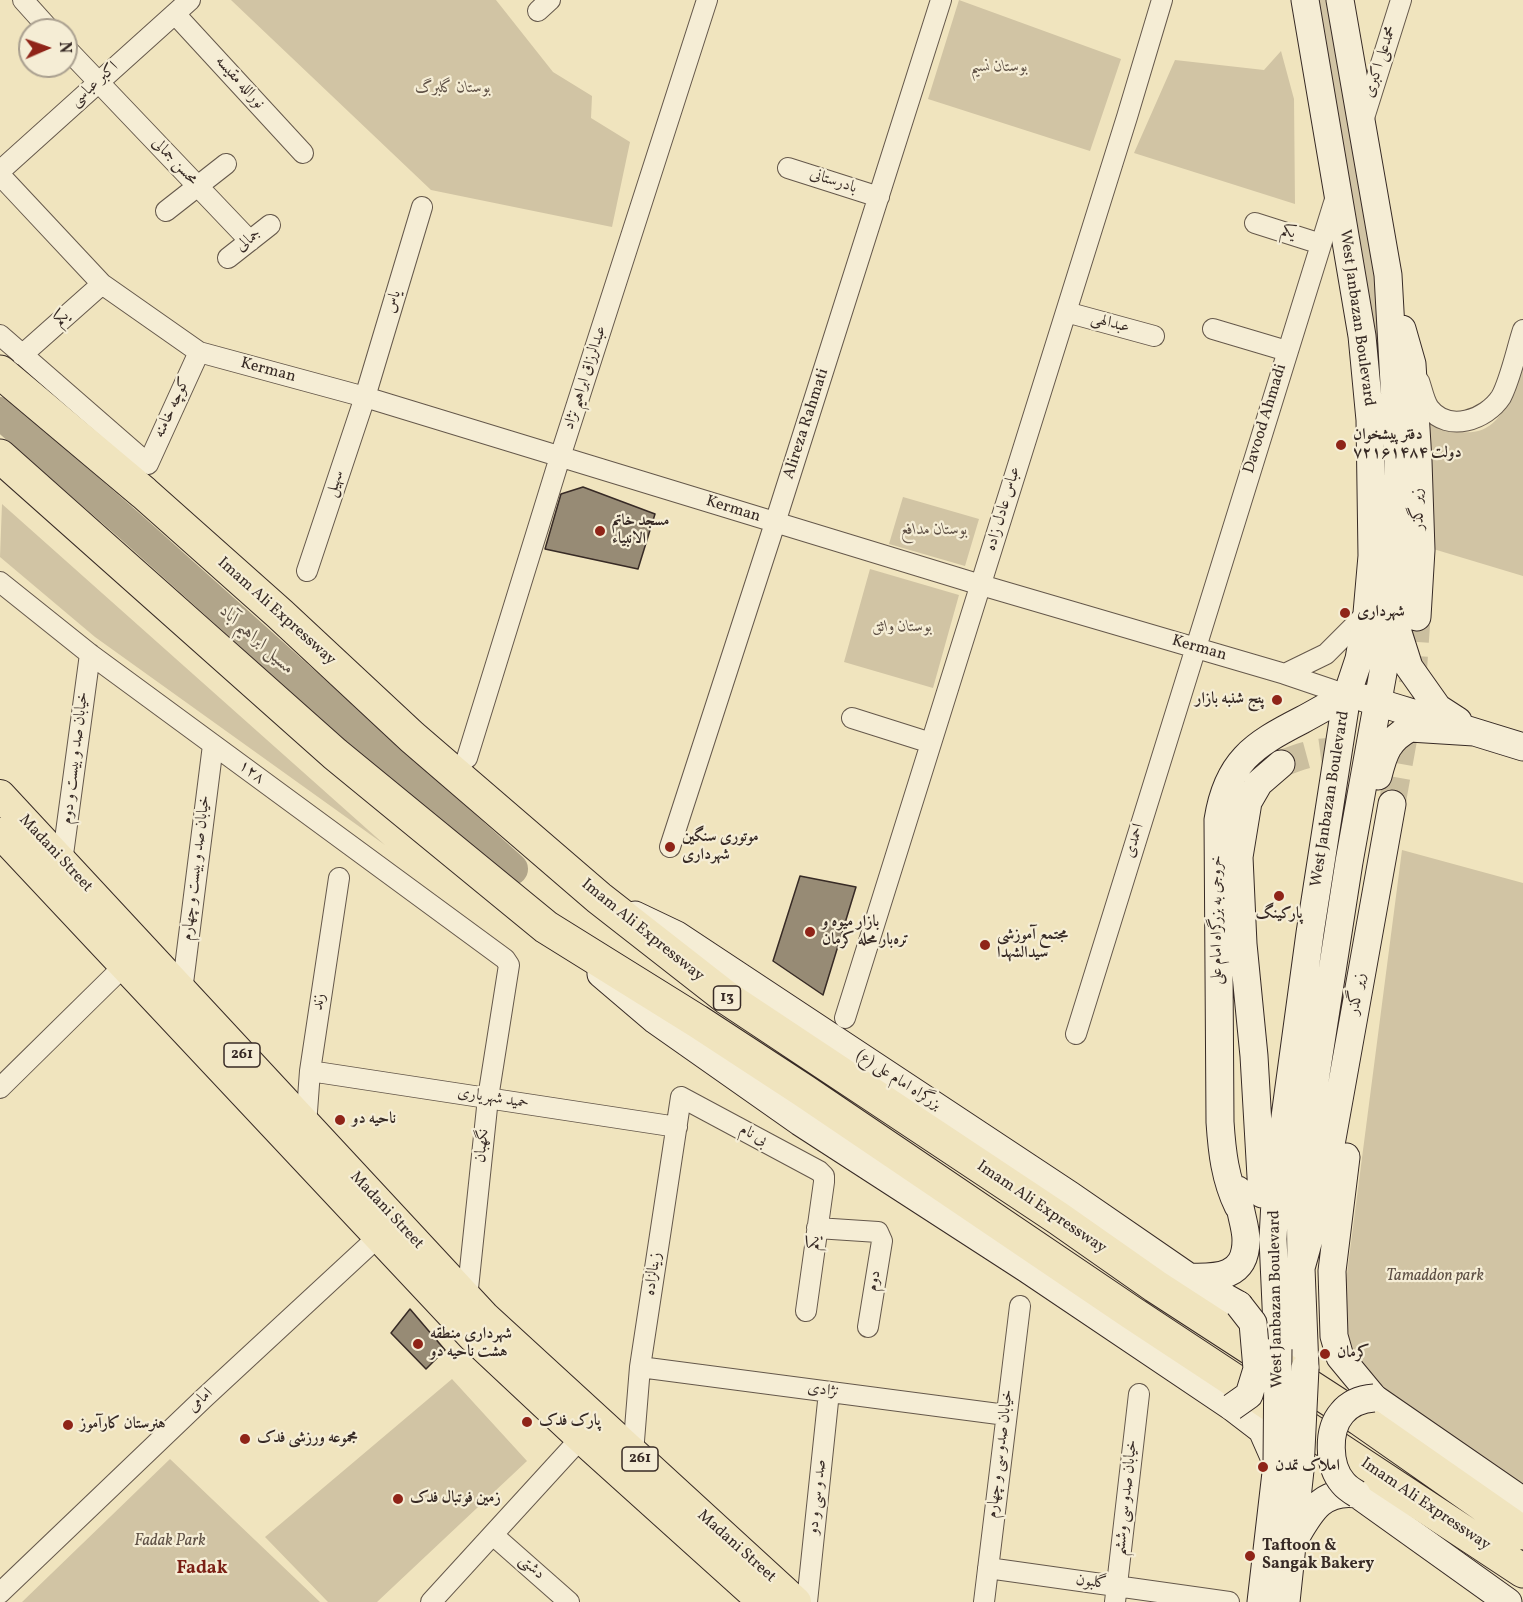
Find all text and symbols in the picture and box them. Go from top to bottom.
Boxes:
north arrow [18,18,78,78]
street label: محمدعلی اکبری [1360,24,1402,100]
text: N [53,41,75,54]
street label: نورالله مقیسه [210,53,268,113]
street label: اکبر عباسی [67,58,123,112]
park label: بوستان نسیم [970,58,1028,78]
park label: بوستان گلبرگ [415,79,491,99]
street label: محسن جمالی [147,134,201,190]
street label: بادرستانی [807,165,859,199]
street label: یکم [1278,222,1298,244]
street label: جمالی [233,225,265,257]
street label: West Janbazan Boulevard [1334,228,1378,408]
street label: یاس [382,288,406,316]
street label: یکم [50,307,74,331]
street label: عبدالهی [1089,310,1131,338]
street label: عبدالرزاق ابراهیم نژاد [560,324,612,432]
street label: Kerman [238,354,298,388]
street label: Davood Ahmadi [1240,362,1292,476]
street label: Alireza Rahmati [780,366,834,482]
street label: کوچه خامنه [151,375,195,441]
place label: دفتر پیشخوان دولت ۷۲۱۶۱۴۸۴ [1353,426,1462,464]
marker: دفتر پیشخوان دولت ۷۲۱۶۱۴۸۴ [1334,438,1348,452]
street label: عباس عادل زاده [982,465,1026,553]
street label: سهیل [323,468,349,500]
street label: زیر گذر [1409,488,1429,530]
street label: Kerman [703,493,763,527]
place label: مسجد خاتم الانبیاء [612,512,669,550]
park label: بوستان مدافع [900,521,968,541]
marker: مسجد خاتم الانبیاء [593,524,607,538]
street label: Imam Ali Expressway [213,554,339,670]
water label: مسیل ابراهیم آباد [214,602,298,680]
place label: شهرداری [1357,603,1405,623]
marker: شهرداری [1338,606,1352,620]
park label: بوستان واثق [872,618,932,638]
street label: Kerman [1169,632,1229,666]
place label: پنج شنبه بازار [1195,690,1265,710]
street label: خیابان صد و بیست و دوم [58,691,94,825]
marker: پنج شنبه بازار [1270,693,1284,707]
street label: West Janbazan Boulevard [1308,710,1354,888]
street label: ۱۲۸ [234,757,268,789]
street label: خیابان صد و بیست و چهارم [179,794,215,942]
street label: Madani Street [14,811,96,897]
street label: احمدی [1121,821,1149,861]
place label: موتوری سنگین شهرداری [682,828,759,866]
marker: موتوری سنگین شهرداری [663,840,677,854]
street label: خروجی به بزرگراه امام علی [1208,855,1228,985]
street label: Imam Ali Expressway [577,876,707,986]
marker: پارکینگ [1272,889,1286,903]
place label: پارکینگ [1255,905,1303,925]
place label: بازار میوه و تره‌بار محله کرمان [822,913,909,951]
marker: بازار میوه و تره‌بار محله کرمان [803,925,817,939]
place label: مجتمع آموزشی سیدالشهدا [997,926,1068,964]
marker: مجتمع آموزشی سیدالشهدا [978,938,992,952]
street label: زیر گذر [1345,972,1371,1016]
road number: 13 [714,986,740,1010]
street label: زند [309,992,331,1012]
road number: 261 [224,1043,260,1067]
street label: بزرگراه امام علی (ع) [852,1046,944,1116]
street label: حمید شهریاری [456,1084,530,1114]
place label: ناحیه دو [352,1110,396,1130]
marker: ناحیه دو [333,1113,347,1127]
street label: بی نام [736,1121,770,1151]
street label: نگهبان [472,1128,494,1164]
street label: Imam Ali Expressway [972,1157,1110,1259]
street label: Madani Street [345,1168,427,1254]
street label: West Janbazan Boulevard [1266,1210,1288,1388]
street label: یکم [805,1235,825,1251]
street label: زینالزاده [641,1251,667,1297]
park label: Tamaddon park [1386,1267,1484,1287]
street label: دوم [864,1269,886,1293]
place label: شهرداری منطقه هشت ناحیه دو [430,1325,512,1363]
marker: شهرداری منطقه هشت ناحیه دو [411,1337,425,1351]
place label: کرمان [1337,1344,1370,1364]
marker: کرمان [1318,1347,1332,1361]
street label: نژادی [806,1379,840,1403]
street label: امامی [185,1385,217,1417]
street label: خیابان صدو سی و چهارم [984,1389,1018,1519]
place label: پارک فدک [539,1412,601,1432]
place label: هنرستان کارآموز [80,1415,165,1435]
marker: پارک فدک [520,1415,534,1429]
marker: هنرستان کارآموز [61,1418,75,1432]
place label: مجموعه ورزشی فدک [257,1429,358,1449]
marker: مجموعه ورزشی فدک [238,1432,252,1446]
street label: خیابان صدو سی وششم [1111,1439,1143,1557]
road number: 261 [622,1447,658,1471]
street label: Imam Ali Expressway [1356,1454,1494,1556]
place label: املاک تمدن [1275,1457,1340,1477]
street label: صد و سی و دو [805,1459,831,1535]
marker: املاک تمدن [1256,1460,1270,1474]
place label: زمین فوتبال فدک [410,1489,501,1509]
marker: زمین فوتبال فدک [391,1492,405,1506]
street label: Madani Street [693,1507,779,1587]
park label: Fadak Park [134,1532,206,1552]
place label: Taftoon & Sangak Bakery [1262,1537,1374,1575]
marker: Taftoon & Sangak Bakery [1243,1549,1257,1563]
street label: دشتی [514,1552,548,1584]
district label: Fadak [176,1559,228,1581]
street label: گلبون [1074,1571,1108,1595]

